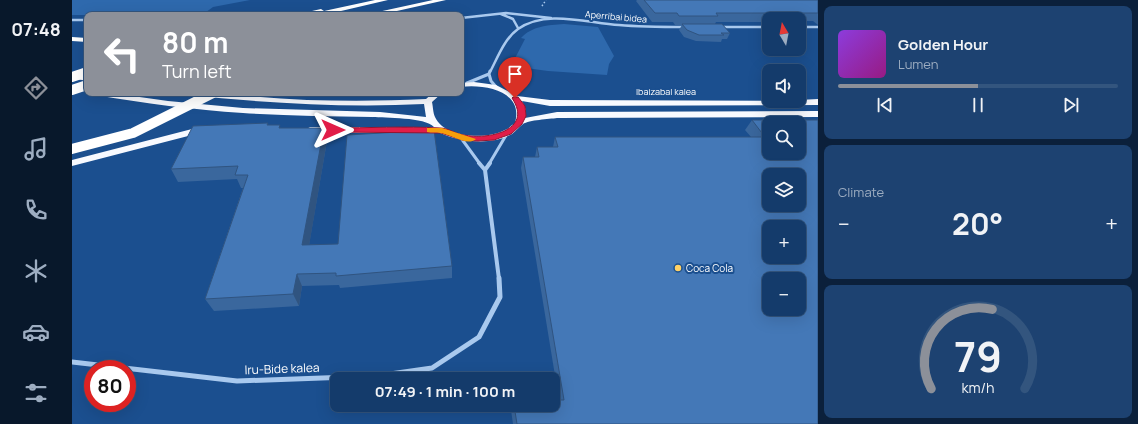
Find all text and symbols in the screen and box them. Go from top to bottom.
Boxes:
street label: Aperribai bidea [585,7,648,26]
north arrow [762,12,806,56]
map controls [762,12,806,316]
text: 07:48 [11,17,61,41]
text: 80 m [162,23,228,61]
icon: left [96,28,148,80]
text: Golden Hour [898,34,988,55]
text: Lumen [898,55,938,73]
pin [498,57,532,98]
text: Turn left [162,59,232,83]
icon: arrive [504,63,526,85]
button: sound [762,64,806,108]
icon: directions [22,74,50,102]
street label: Ibaizabal kalea [636,85,696,98]
icon: previous [874,94,896,116]
icon: pause [967,94,989,116]
icon: next [1060,94,1082,116]
position arrow [312,109,354,151]
button: search [762,116,806,160]
icon: music [22,135,50,163]
button: layers [762,168,806,212]
text: Climate [838,183,884,201]
icon: phone [22,196,50,224]
text: 20° [952,203,1003,244]
text: − [838,209,850,239]
text: + [1105,209,1118,239]
button: + [762,220,806,264]
icon: climate [22,257,50,285]
place label: Coca Cola [686,261,733,275]
marker: Coca Cola [673,263,683,273]
button: − [762,272,806,316]
icon: car [22,318,50,346]
text: 79 [954,328,1002,384]
street label: Iru-Bide kalea [244,359,320,378]
speed limit sign: 80 [84,360,136,412]
text: km/h [961,378,995,397]
icon: filters [22,379,50,407]
text: 07:49 · 1 min · 100 m [375,381,515,402]

